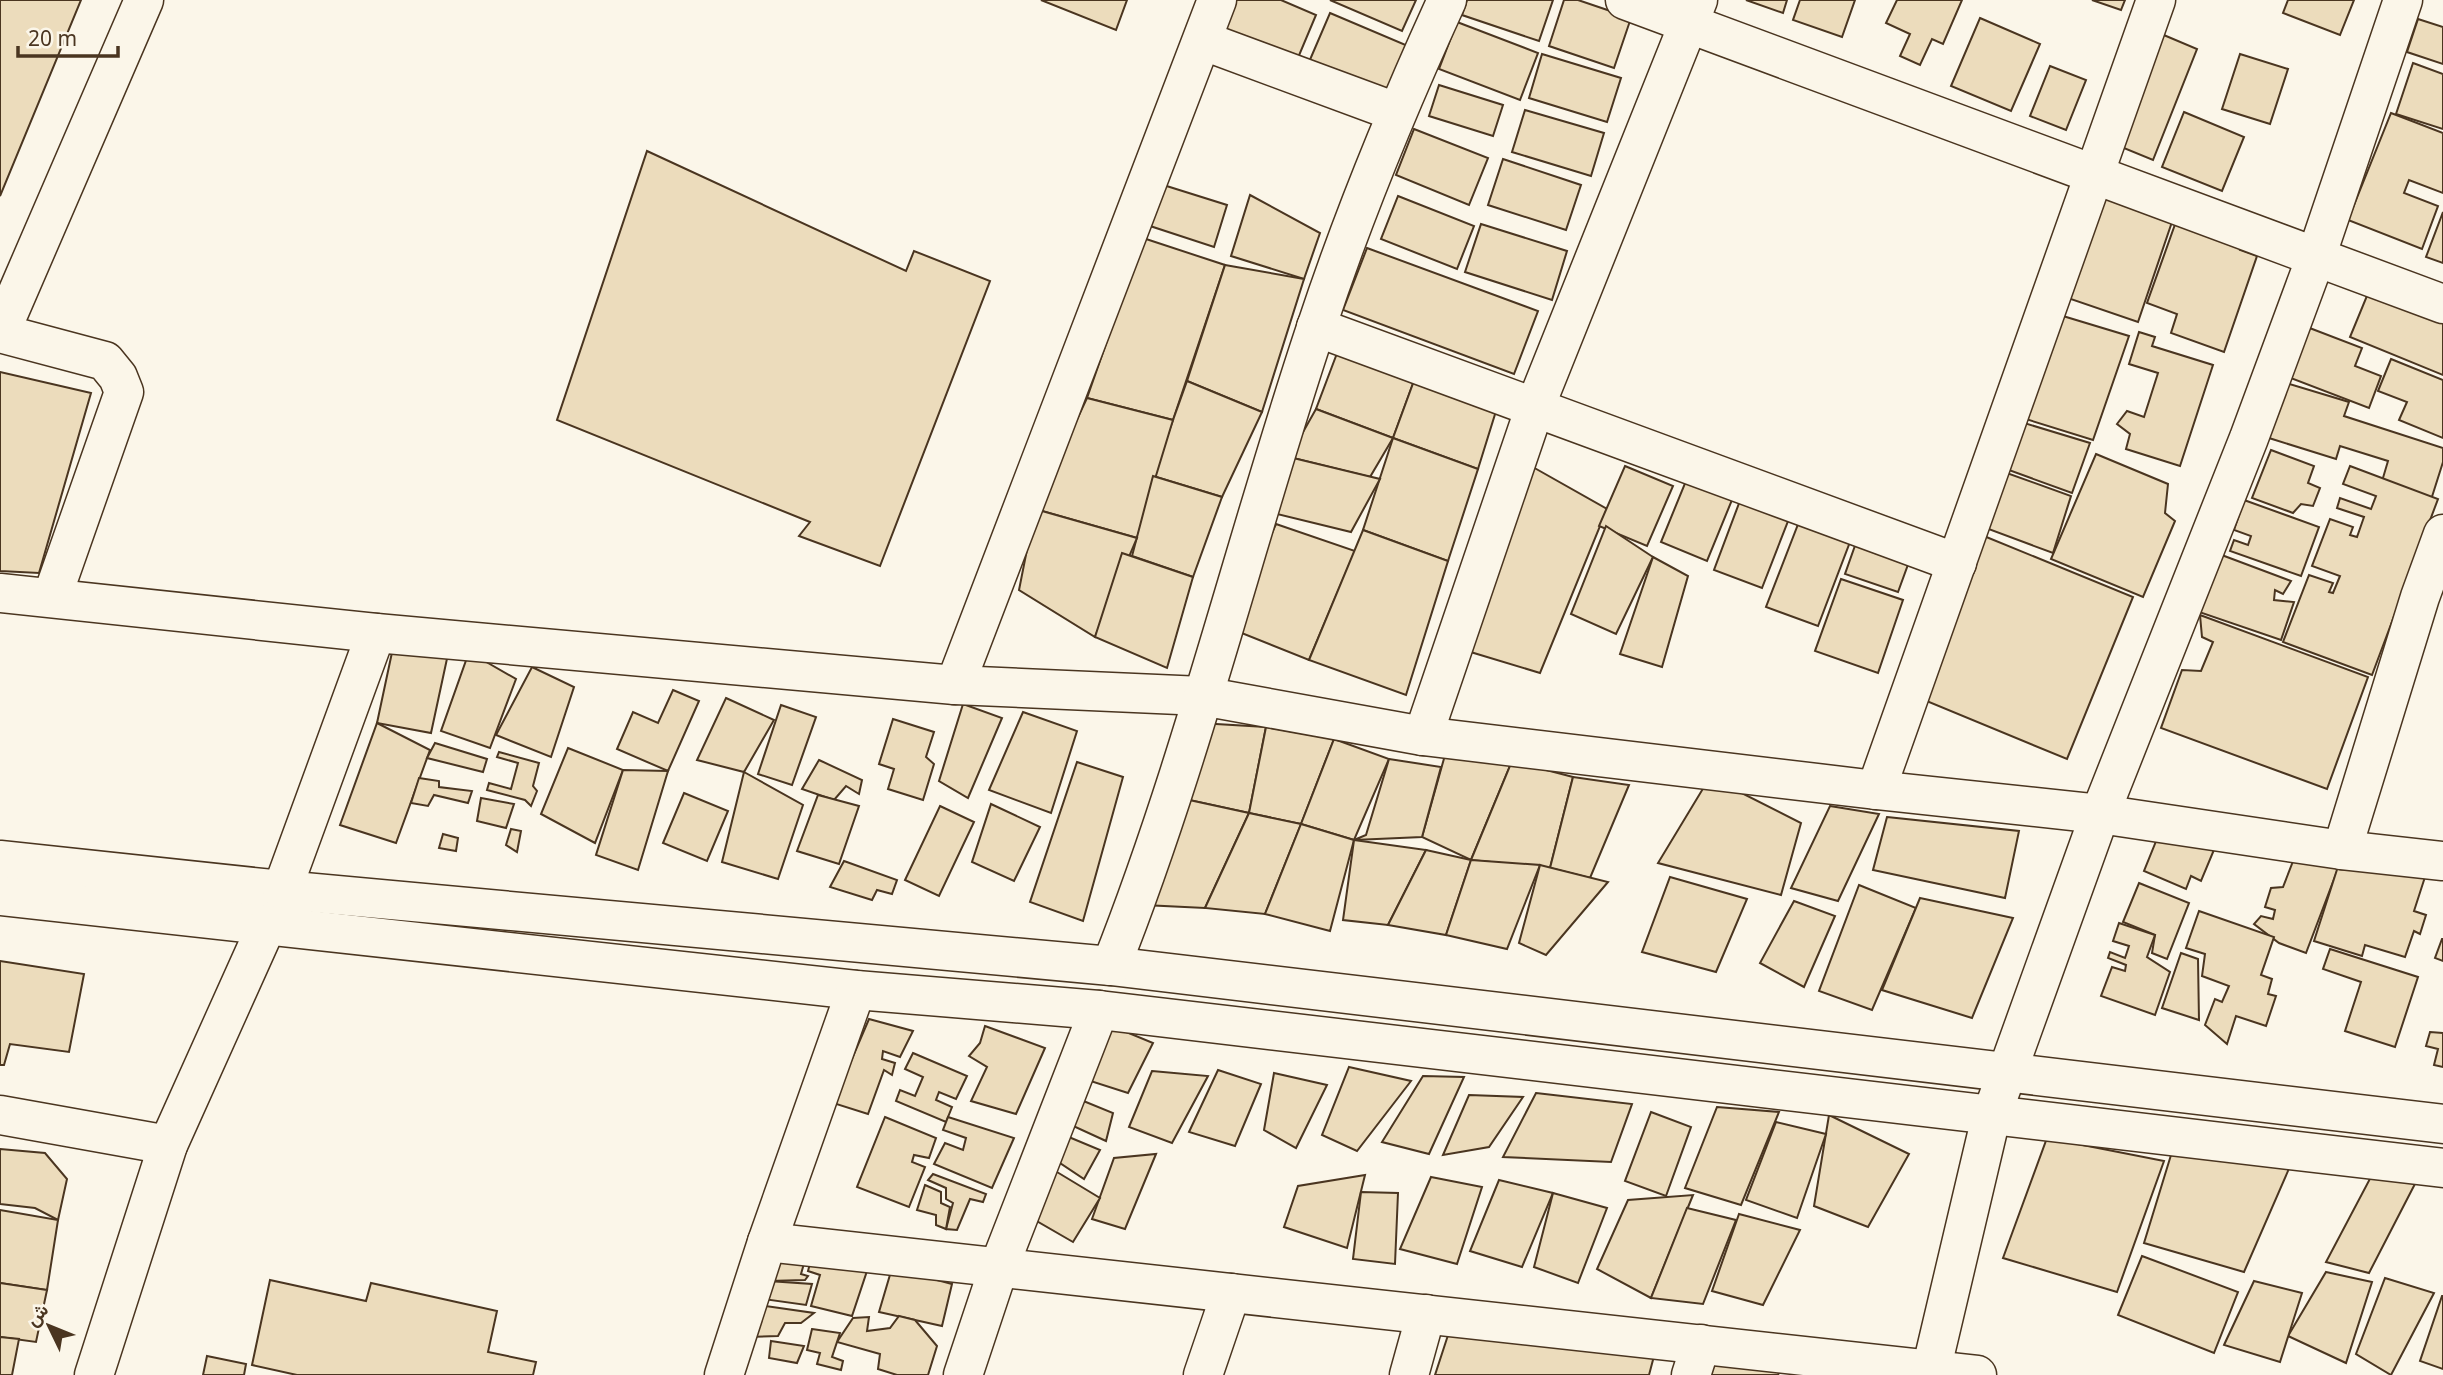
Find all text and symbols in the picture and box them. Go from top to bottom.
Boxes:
scale bar [18,14,117,58]
text: 20 m [28,24,77,52]
north arrow [14,1291,84,1361]
text: ش [19,1297,54,1332]

